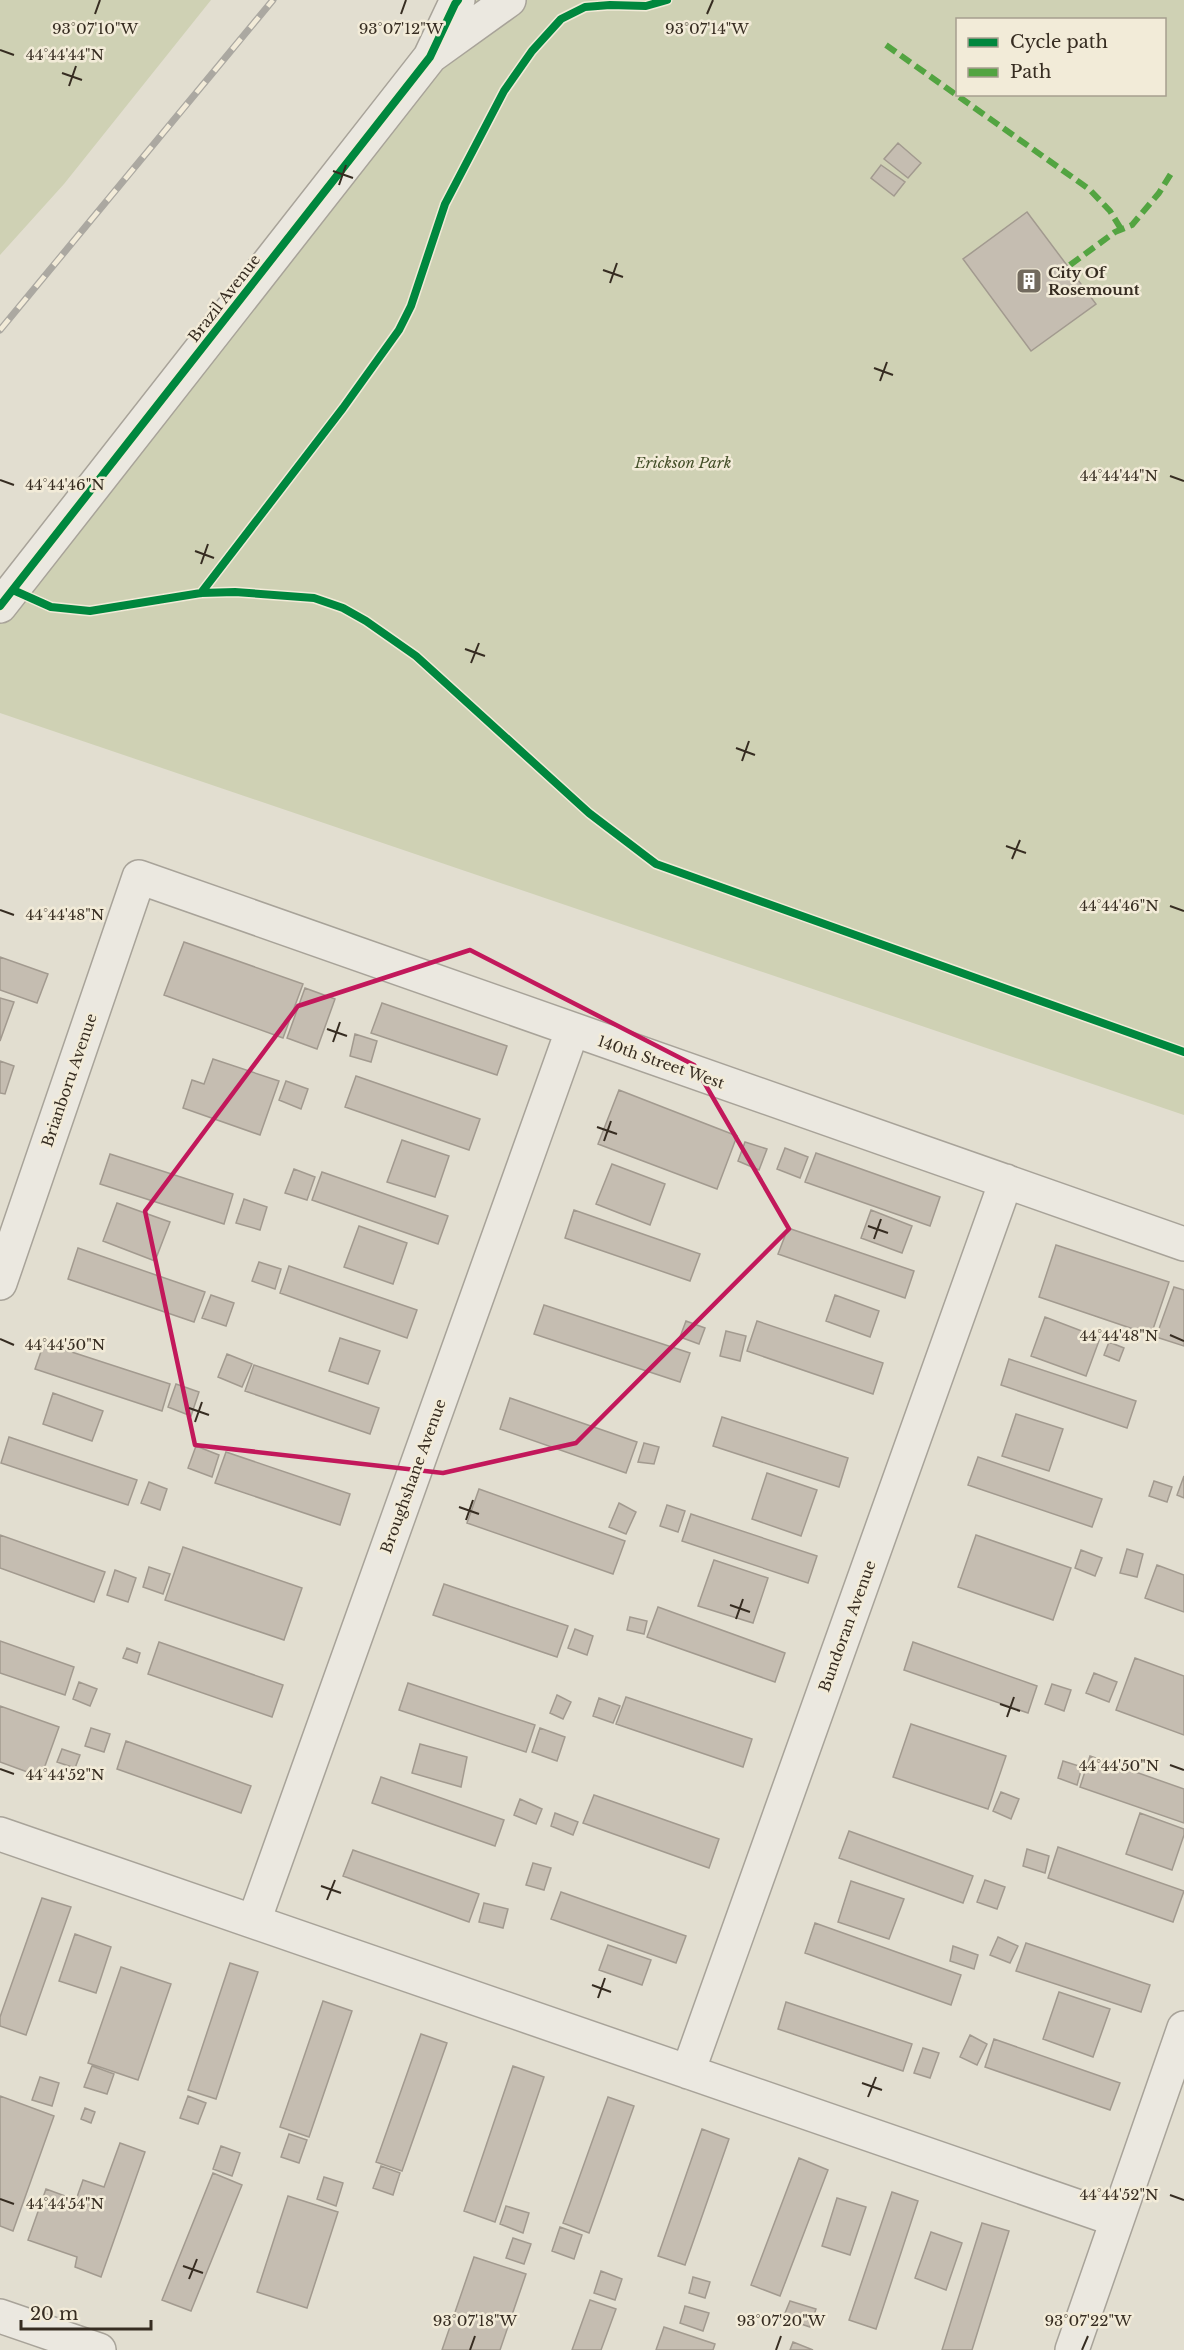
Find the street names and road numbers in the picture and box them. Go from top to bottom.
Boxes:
street label: Brazil Avenue [184,250,264,346]
street label: Brianboru Avenue [37,1011,101,1149]
street label: 140th Street West [595,1031,727,1093]
street label: Broughshane Avenue [376,1396,450,1556]
street label: Bundoran Avenue [814,1558,880,1694]

